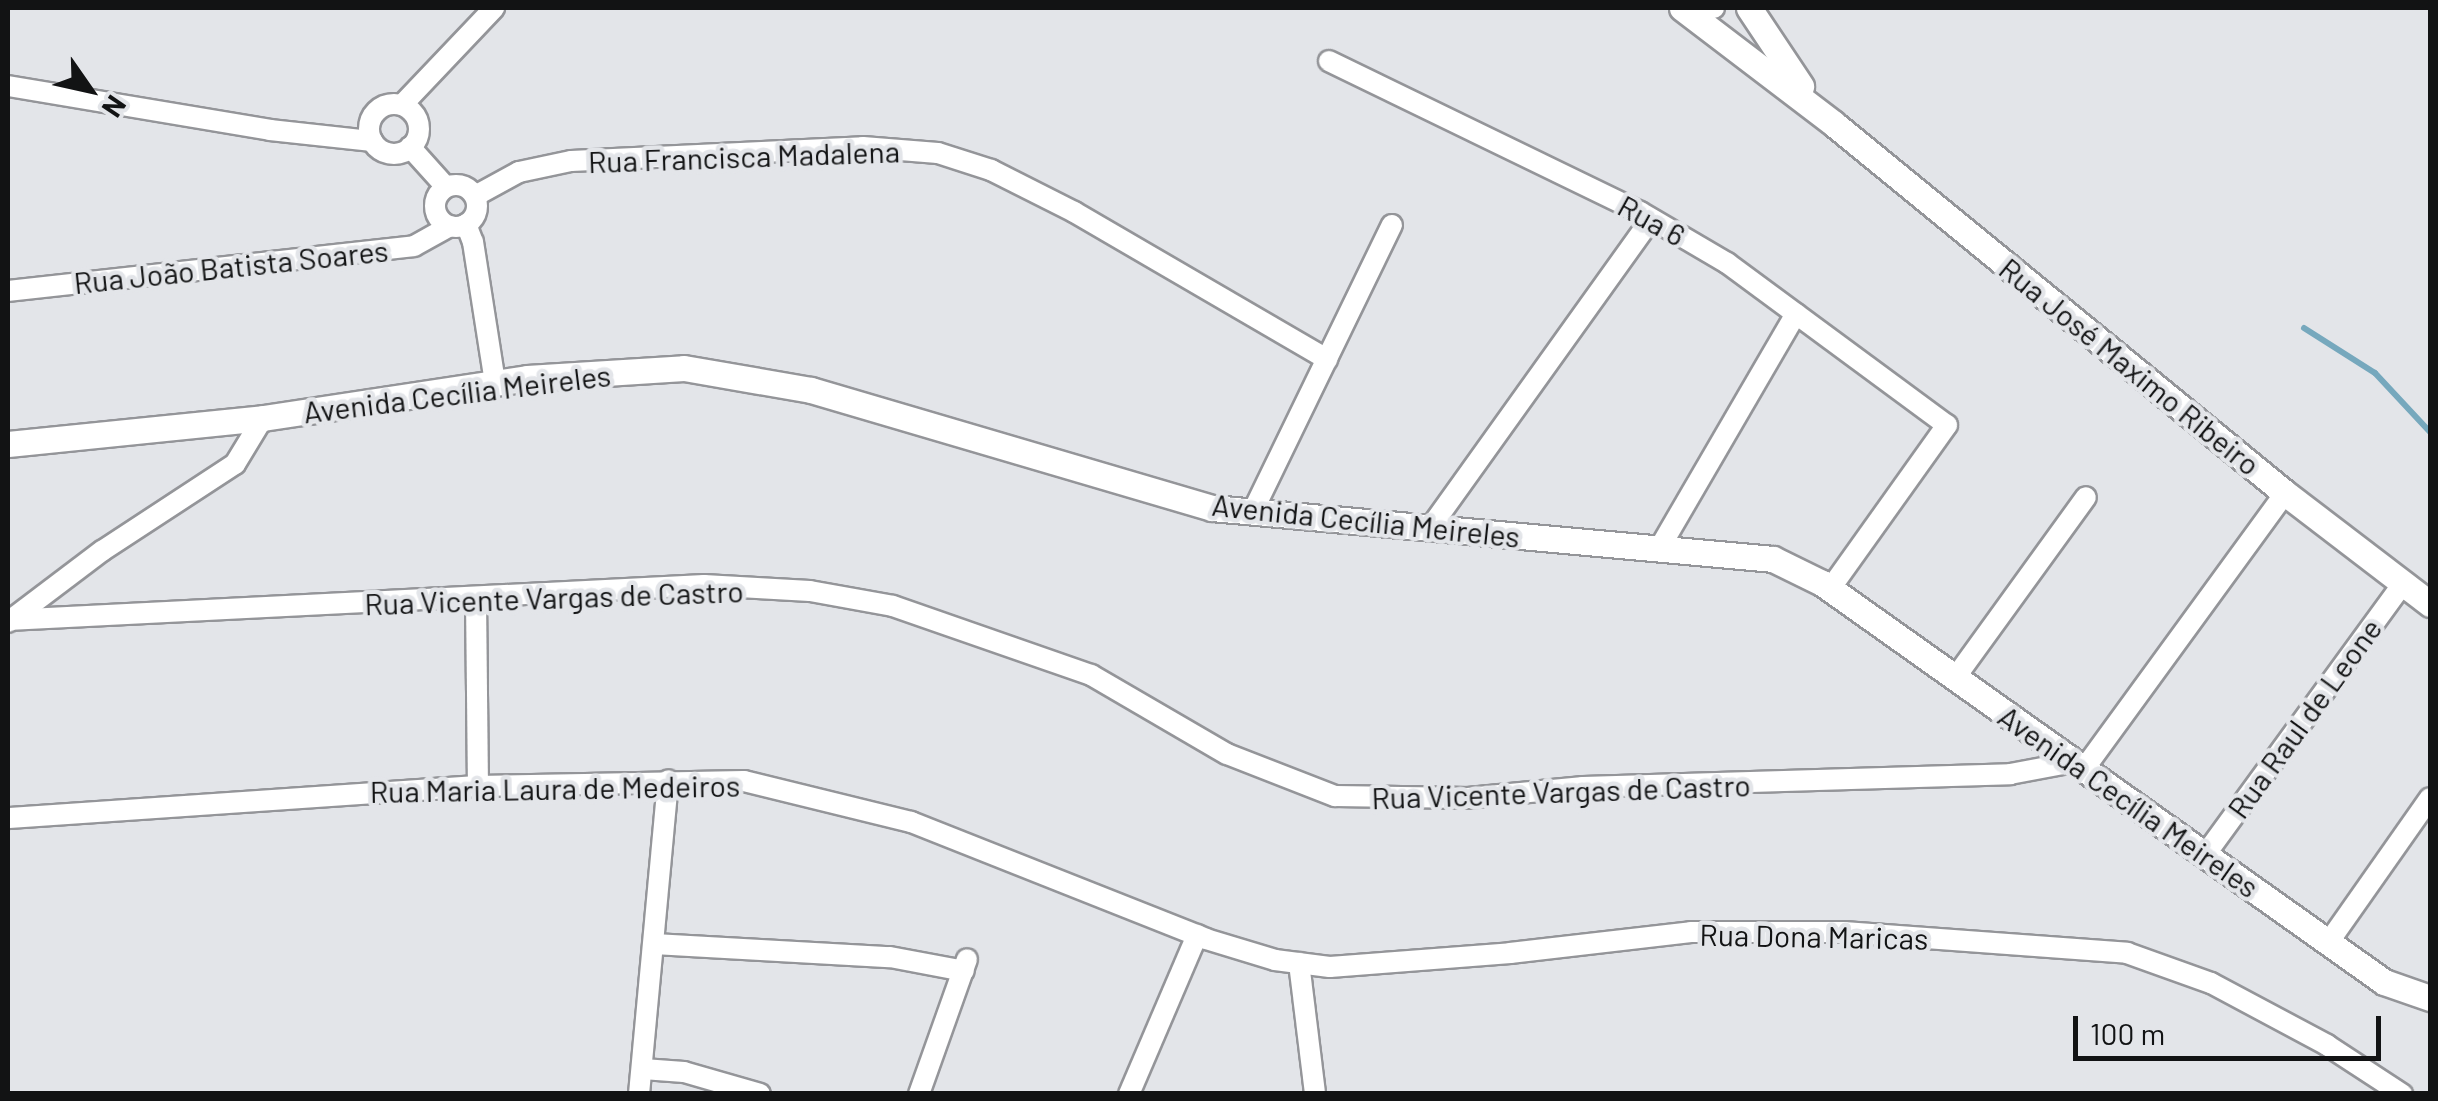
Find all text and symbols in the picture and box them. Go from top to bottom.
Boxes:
north arrow [40,40,140,140]
text: N [96,90,134,124]
street label: Rua Francisca Madalena [587,133,901,179]
street label: Rua 6 [1612,187,1692,253]
street label: Rua João Batista Soares [72,232,390,300]
street label: Rua José Maximo Ribeiro [1993,250,2267,482]
street label: Avenida Cecília Meireles [301,356,613,430]
street label: Avenida Cecília Meireles [1210,486,1522,554]
street label: Rua Vicente Vargas de Castro [364,572,744,622]
street label: Rua Raul de Leone [2219,611,2389,825]
street label: Avenida Cecília Meireles [1992,697,2266,905]
street label: Rua Vicente Vargas de Castro [1371,766,1751,816]
street label: Rua Maria Laura de Medeiros [369,767,741,809]
street label: Rua Dona Maricas [1699,916,1929,956]
scale bar [2078,996,2386,1058]
text: 100 m [2090,1015,2165,1051]

